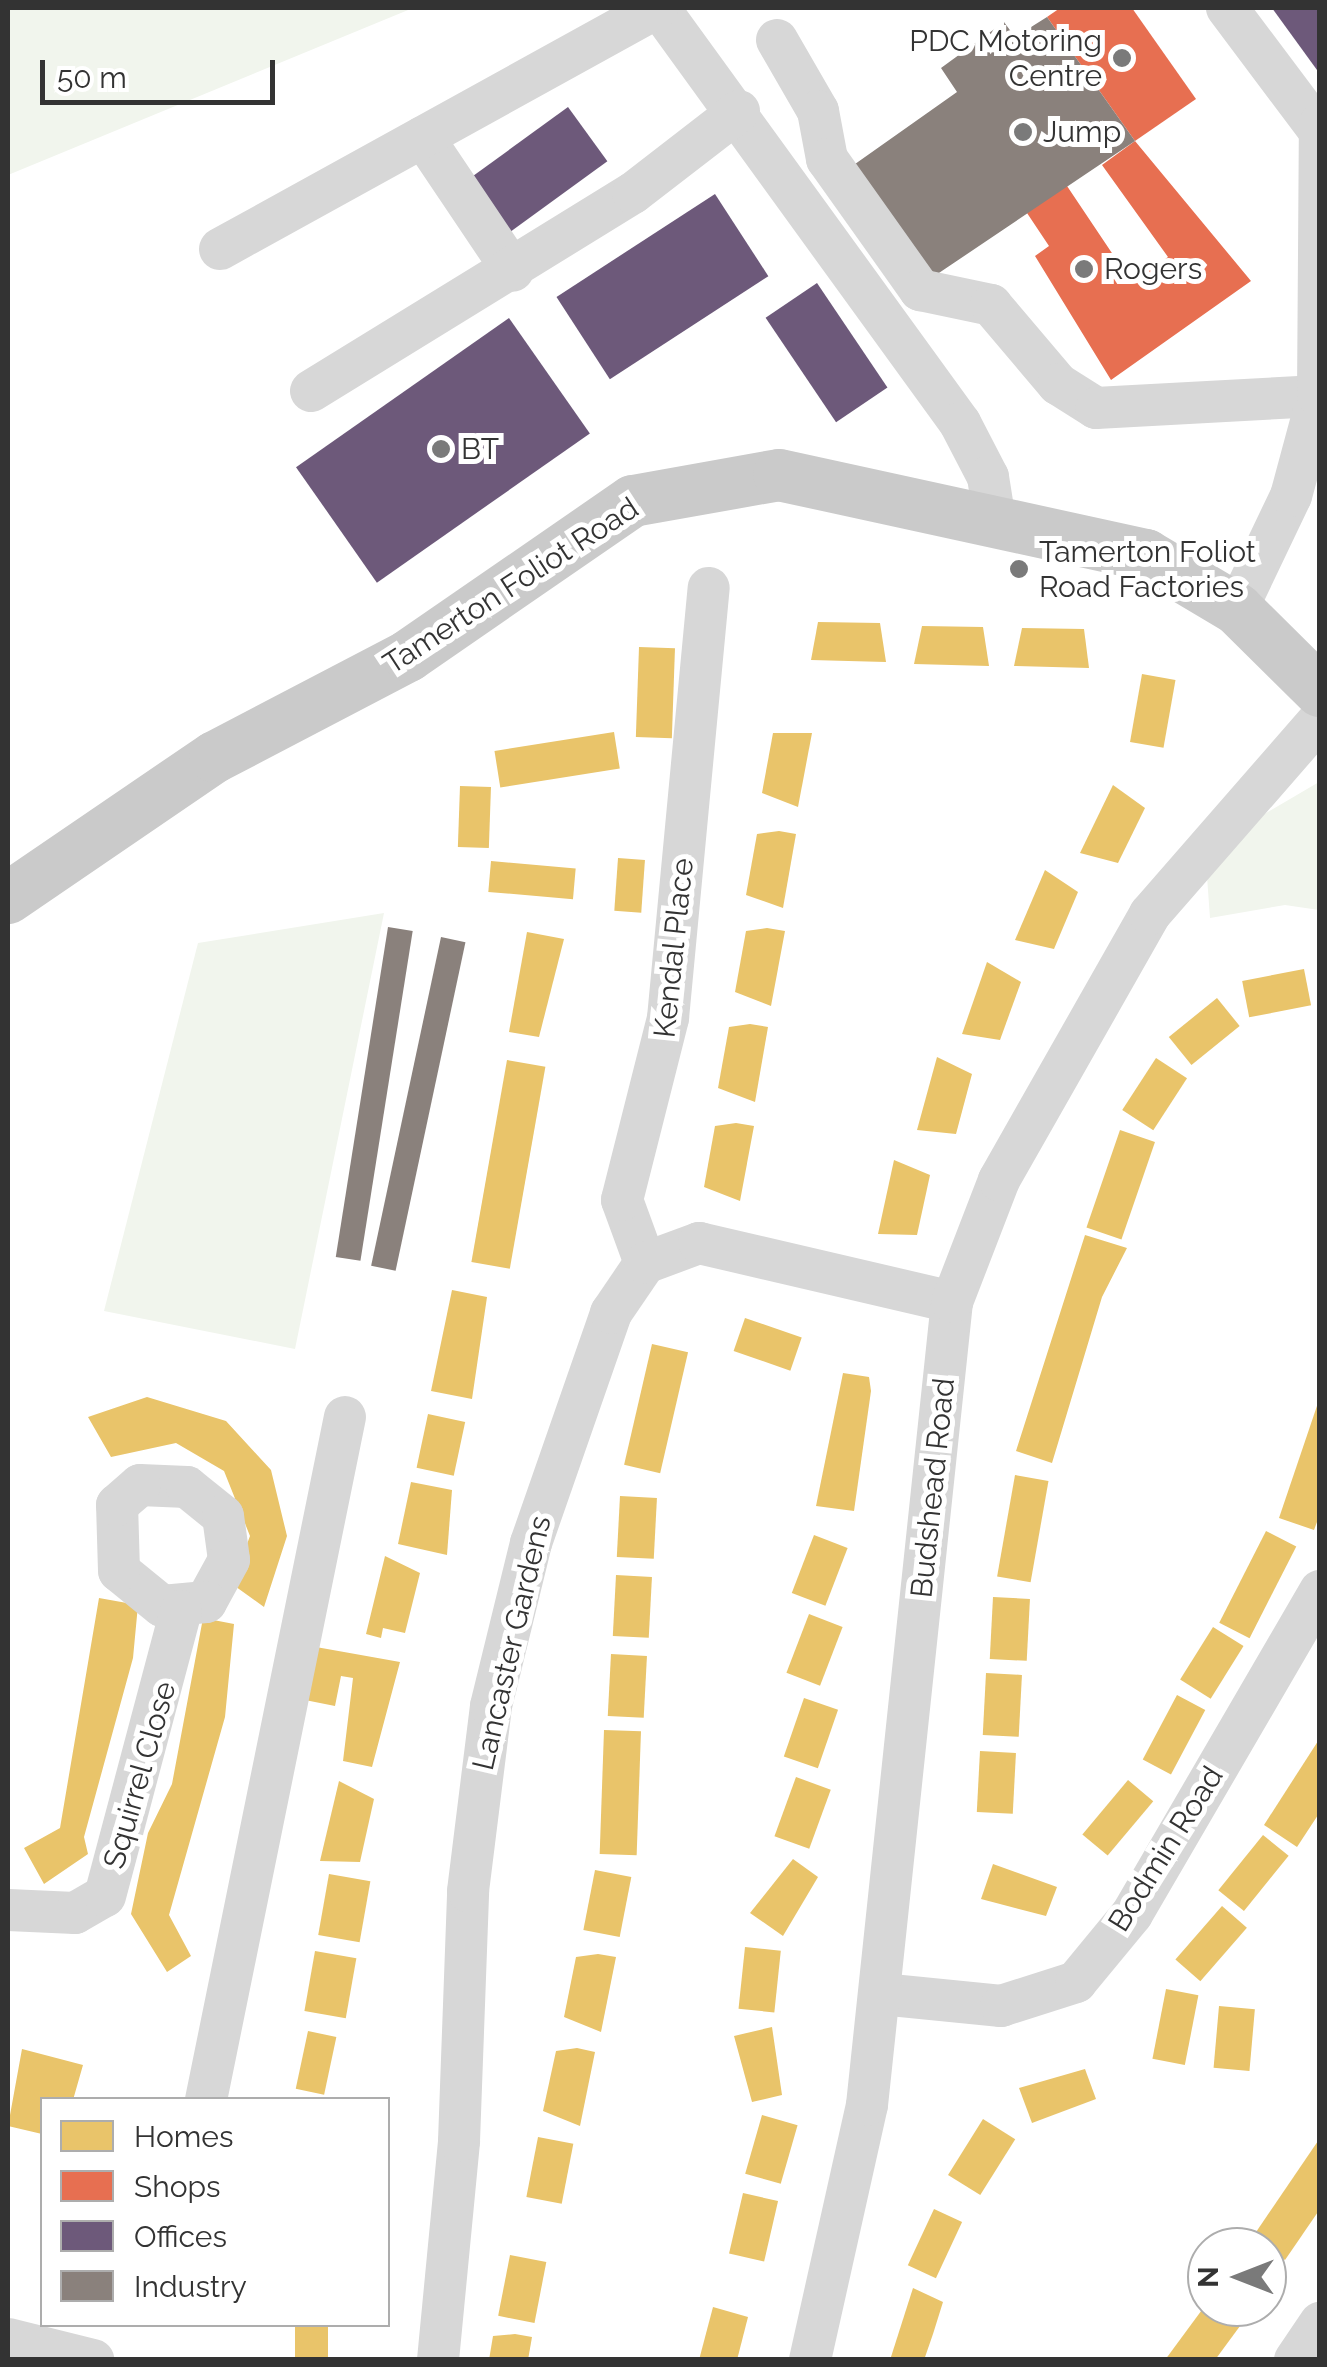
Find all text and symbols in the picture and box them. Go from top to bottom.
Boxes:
place label: PDC Motoring Centre [909,23,1102,94]
scale bar [45,40,280,102]
marker: PDC Motoring Centre [1111,47,1133,69]
text: 50 m [57,60,127,95]
place label: Jump [1043,114,1121,150]
marker: Jump [1012,121,1034,143]
place label: Rogers [1104,251,1202,287]
marker: Rogers [1073,258,1095,280]
place label: BT [461,431,499,467]
marker: BT [430,438,452,460]
street label: Tamerton Foliot Road [377,490,645,682]
place label: Tamerton Foliot Road Factories [1039,534,1256,604]
marker: Tamerton Foliot Road Factories [1008,558,1030,580]
street label: Kendal Place [647,856,701,1040]
street label: Budshead Road [904,1376,962,1600]
street label: Lancaster Gardens [465,1512,559,1774]
street label: Squirrel Close [96,1677,184,1873]
street label: Bodmin Road [1101,1760,1231,1938]
legend [40,2097,390,2327]
text: Homes [134,2119,233,2154]
text: Shops [134,2169,221,2204]
text: Offices [134,2219,227,2254]
north arrow [1187,2227,1287,2327]
text: N [1192,2266,1225,2288]
text: Industry [134,2269,247,2304]

